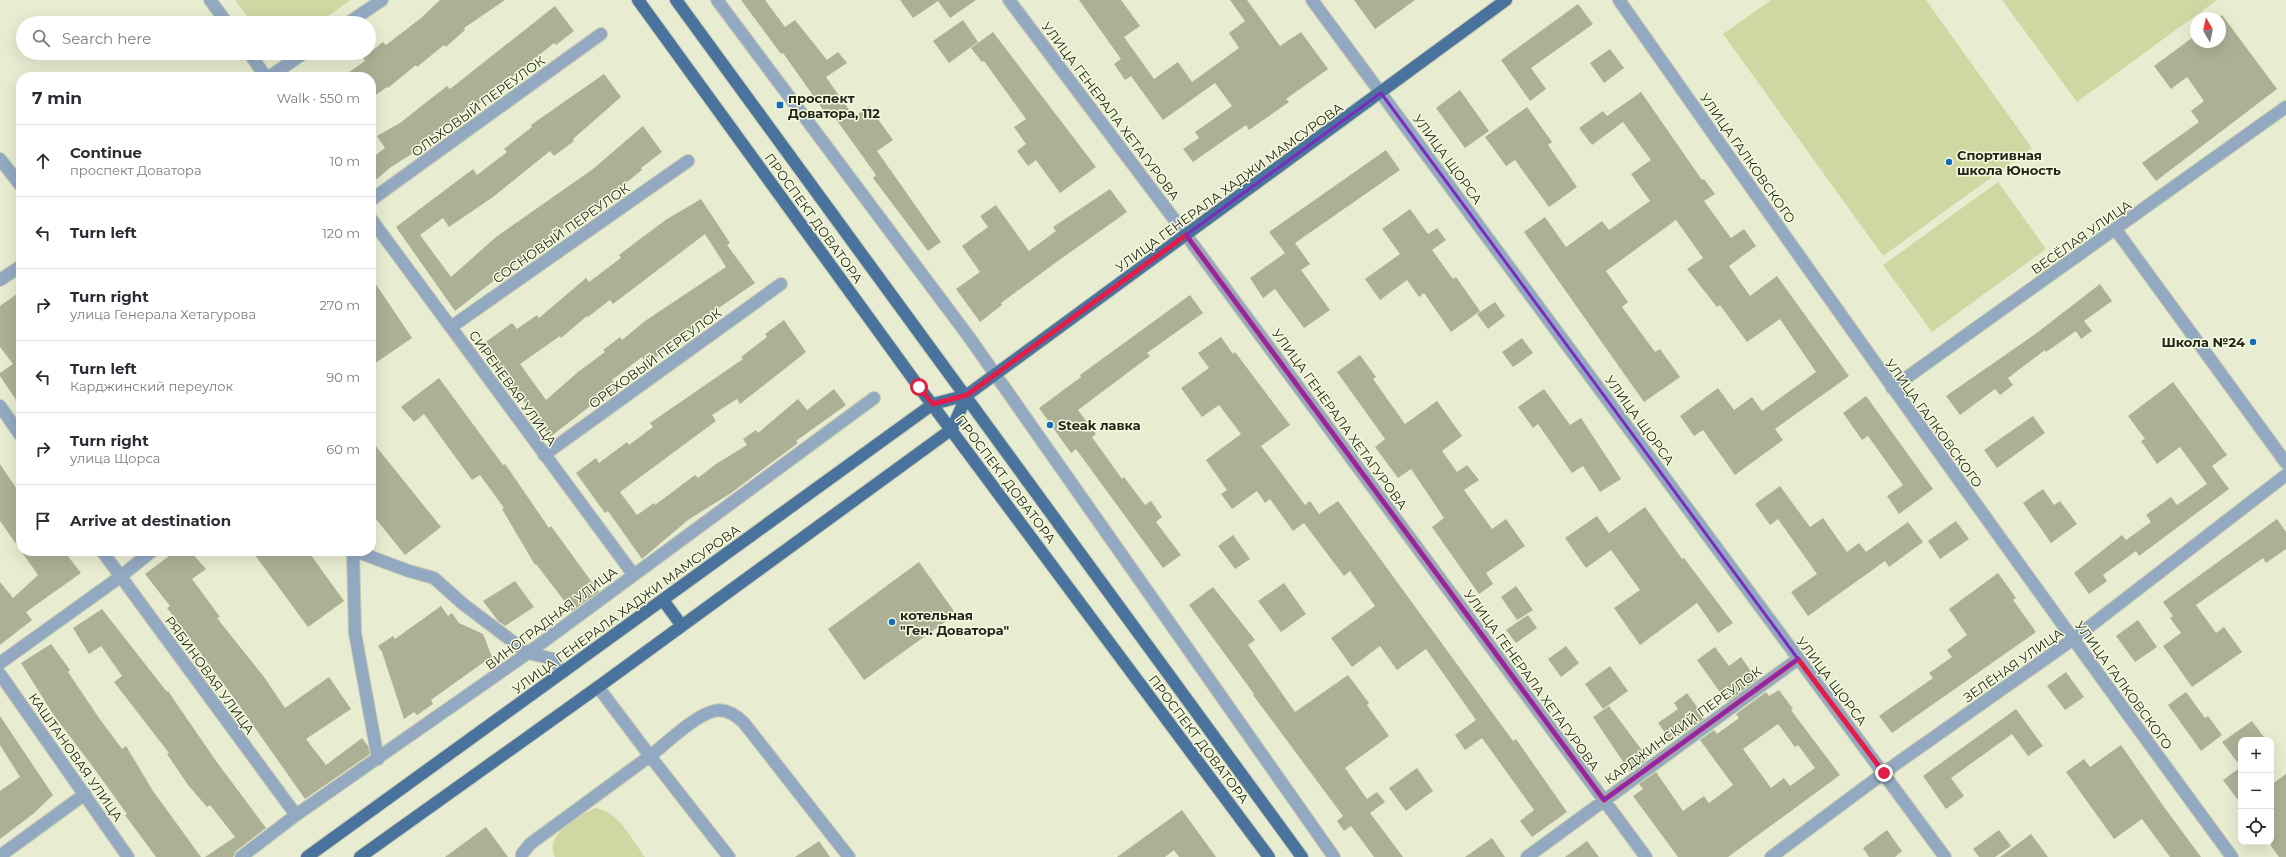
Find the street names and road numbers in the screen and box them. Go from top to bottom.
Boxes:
street label: УЛИЦА ГЕНЕРАЛА ХЕТАГУРОВА [1039,19,1184,204]
street label: ОЛЬХОВЫЙ ПЕРЕУЛОК [408,52,548,160]
street label: УЛИЦА ГАЛКОВСКОГО [1697,90,1799,226]
street label: УЛИЦА ГЕНЕРАЛА ХАДЖИ МАМСУРОВА [1112,99,1346,275]
street label: УЛИЦА ЩОРСА [1410,111,1486,207]
street label: ПРОСПЕКТ ДОВАТОРА [762,150,867,286]
street label: СОСНОВЫЙ ПЕРЕУЛОК [490,180,632,286]
street label: ВЕСЁЛАЯ УЛИЦА [2028,196,2134,278]
street label: ОРЕХОВЫЙ ПЕРЕУЛОК [586,304,724,412]
street label: УЛИЦА ГЕНЕРАЛА ХЕТАГУРОВА [1269,326,1411,513]
street label: СИРЕНЕВАЯ УЛИЦА [466,327,560,449]
street label: УЛИЦА ГАЛКОВСКОГО [1882,356,1986,490]
street label: УЛИЦА ЩОРСА [1602,372,1678,468]
street label: ПРОСПЕКТ ДОВАТОРА [953,412,1060,547]
street label: УЛИЦА ГЕНЕРАЛА ХАДЖИ МАМСУРОВА [509,521,743,697]
street label: ВИНОГРАДНАЯ УЛИЦА [482,563,620,673]
street label: УЛИЦА ГЕНЕРАЛА ХЕТАГУРОВА [1461,587,1603,774]
street label: РЯБИНОВАЯ УЛИЦА [162,613,258,737]
street label: УЛИЦА ГАЛКОВСКОГО [2072,618,2176,752]
street label: ЗЕЛЁНАЯ УЛИЦА [1960,624,2066,705]
street label: УЛИЦА ЩОРСА [1793,634,1871,729]
street label: КАРДЖИНСКИЙ ПЕРЕУЛОК [1601,663,1765,787]
street label: ПРОСПЕКТ ДОВАТОРА [1146,672,1253,807]
street label: КАШТАНОВАЯ УЛИЦА [26,690,127,824]

